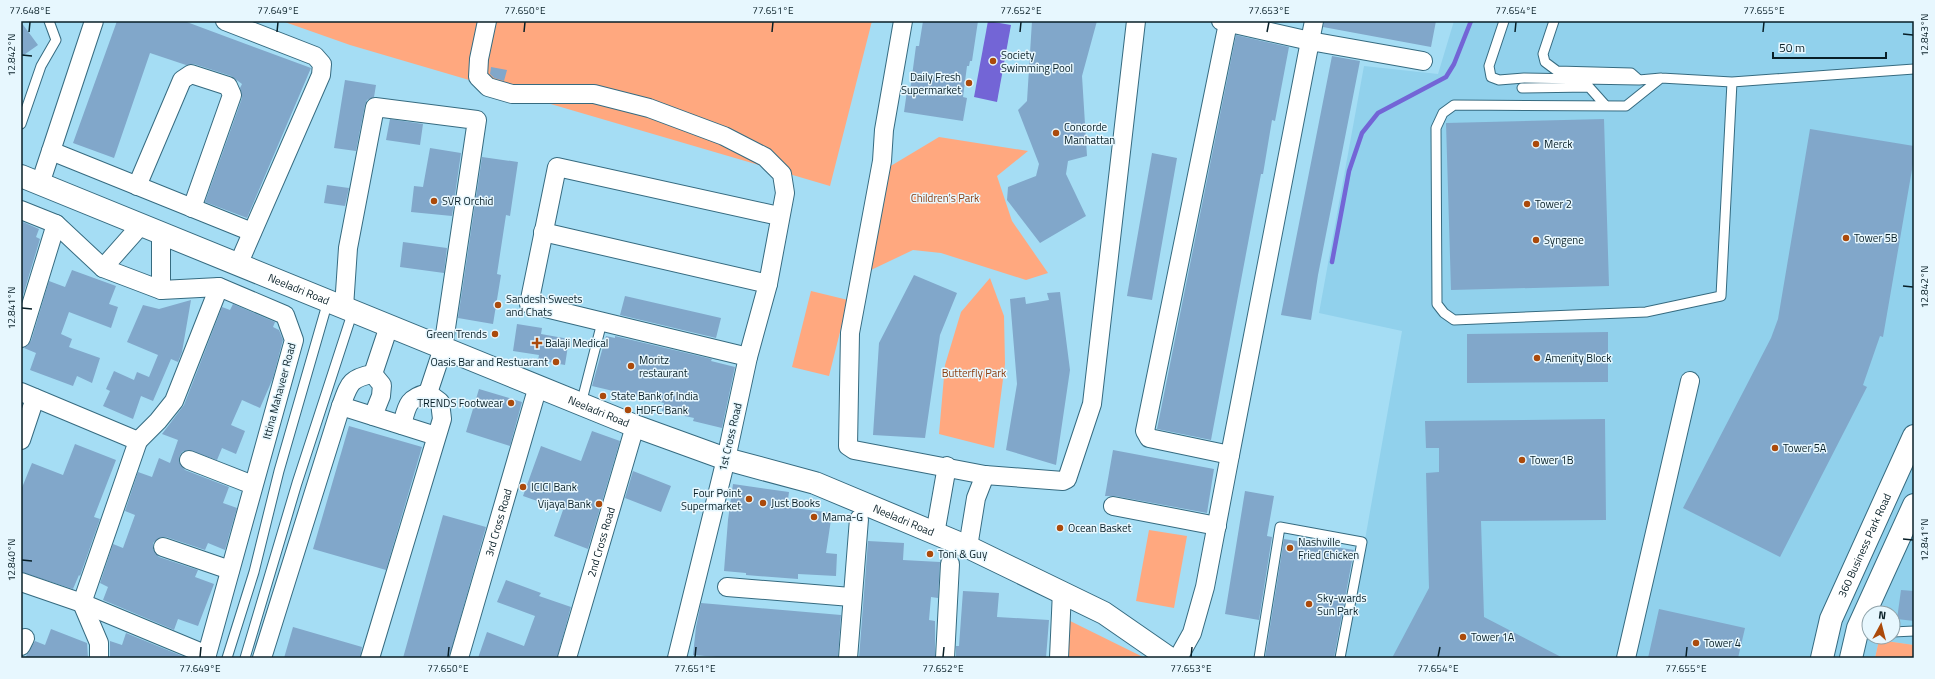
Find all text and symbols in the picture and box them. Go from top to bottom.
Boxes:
text: 77.648°E [9,3,51,18]
text: 77.649°E [257,3,299,18]
text: 77.650°E [504,3,546,18]
text: 77.651°E [752,3,794,18]
text: 77.652°E [1000,3,1042,18]
text: 77.653°E [1248,3,1290,18]
text: 77.654°E [1495,3,1537,18]
text: 77.655°E [1743,3,1785,18]
text: 12.843°N [1917,14,1932,56]
text: 12.842°N [4,34,19,76]
scale bar [1773,34,1886,60]
text: 50 m [1779,38,1805,57]
place label: Society Swimming Pool [1001,47,1073,76]
marker: Society Swimming Pool [988,56,998,66]
place label: Daily Fresh Supermarket [901,69,961,98]
marker: Daily Fresh Supermarket [964,78,974,88]
place label: Concorde Manhattan [1064,119,1115,148]
marker: Concorde Manhattan [1051,128,1061,138]
place label: Merck [1544,136,1573,152]
marker: Merck [1531,139,1541,149]
park label: Children's Park [911,190,980,206]
place label: SVR Orchid [442,193,494,209]
marker: SVR Orchid [429,196,439,206]
place label: Tower 2 [1535,196,1572,212]
marker: Tower 2 [1522,199,1532,209]
place label: Tower 5B [1854,230,1898,246]
place label: Syngene [1544,232,1584,248]
marker: Tower 5B [1841,233,1851,243]
marker: Syngene [1531,235,1541,245]
text: 12.842°N [1917,266,1932,308]
street label: Neeladri Road [266,269,332,309]
text: 12.841°N [4,287,19,329]
place label: Sandesh Sweets and Chats [506,291,582,320]
marker: Sandesh Sweets and Chats [493,300,503,310]
place label: Green Trends [426,326,487,342]
marker: Green Trends [490,329,500,339]
place label: Balaji Medical [545,335,608,351]
marker: Balaji Medical [532,338,542,348]
street label: Ittina Mahaveer Road [258,341,300,441]
place label: Amenity Block [1545,350,1612,366]
place label: Moritz restaurant [639,352,688,381]
marker: Amenity Block [1532,353,1542,363]
place label: Oasis Bar and Restuarant [430,354,548,370]
marker: Oasis Bar and Restuarant [551,357,561,367]
marker: Moritz restaurant [626,361,636,371]
park label: Butterfly Park [942,365,1007,381]
place label: State Bank of India [611,388,699,404]
marker: State Bank of India [598,391,608,401]
street label: Neeladri Road [566,392,632,431]
place label: TRENDS Footwear [417,395,503,411]
marker: TRENDS Footwear [506,398,516,408]
street label: 1st Cross Road [714,401,746,473]
place label: HDFC Bank [636,402,689,418]
marker: HDFC Bank [623,405,633,415]
place label: Tower 5A [1783,440,1827,456]
marker: Tower 5A [1770,443,1780,453]
place label: Tower 1B [1530,452,1574,468]
marker: Tower 1B [1517,455,1527,465]
place label: ICICI Bank [531,479,578,495]
marker: ICICI Bank [518,482,528,492]
place label: Four Point Supermarket [681,485,741,514]
street label: 3rd Cross Road [481,487,516,558]
street label: 360 Business Park Road [1834,491,1895,600]
marker: Four Point Supermarket [744,494,754,504]
place label: Just Books [771,495,820,511]
place label: Vijaya Bank [538,496,592,512]
marker: Just Books [758,498,768,508]
marker: Vijaya Bank [594,499,604,509]
street label: Neeladri Road [871,500,937,540]
street label: 2nd Cross Road [583,505,619,579]
place label: Mama-G [822,509,863,525]
marker: Mama-G [809,512,819,522]
text: 12.841°N [1917,519,1932,561]
place label: Ocean Basket [1068,520,1131,536]
marker: Ocean Basket [1055,523,1065,533]
place label: Nashville Fried Chicken [1298,534,1359,563]
text: 12.840°N [4,539,19,581]
marker: Nashville Fried Chicken [1285,543,1295,553]
place label: Toni & Guy [938,546,988,562]
marker: Toni & Guy [925,549,935,559]
place label: Sky-wards Sun Park [1317,590,1367,619]
marker: Sky-wards Sun Park [1304,599,1314,609]
north arrow [1861,605,1901,645]
text: N [1877,607,1887,623]
place label: Tower 1A [1471,629,1515,645]
marker: Tower 1A [1458,632,1468,642]
place label: Tower 4 [1704,635,1741,651]
marker: Tower 4 [1691,638,1701,648]
text: 77.649°E [179,661,221,676]
text: 77.650°E [427,661,469,676]
text: 77.651°E [674,661,716,676]
text: 77.652°E [922,661,964,676]
text: 77.653°E [1170,661,1212,676]
text: 77.654°E [1417,661,1459,676]
text: 77.655°E [1665,661,1707,676]

